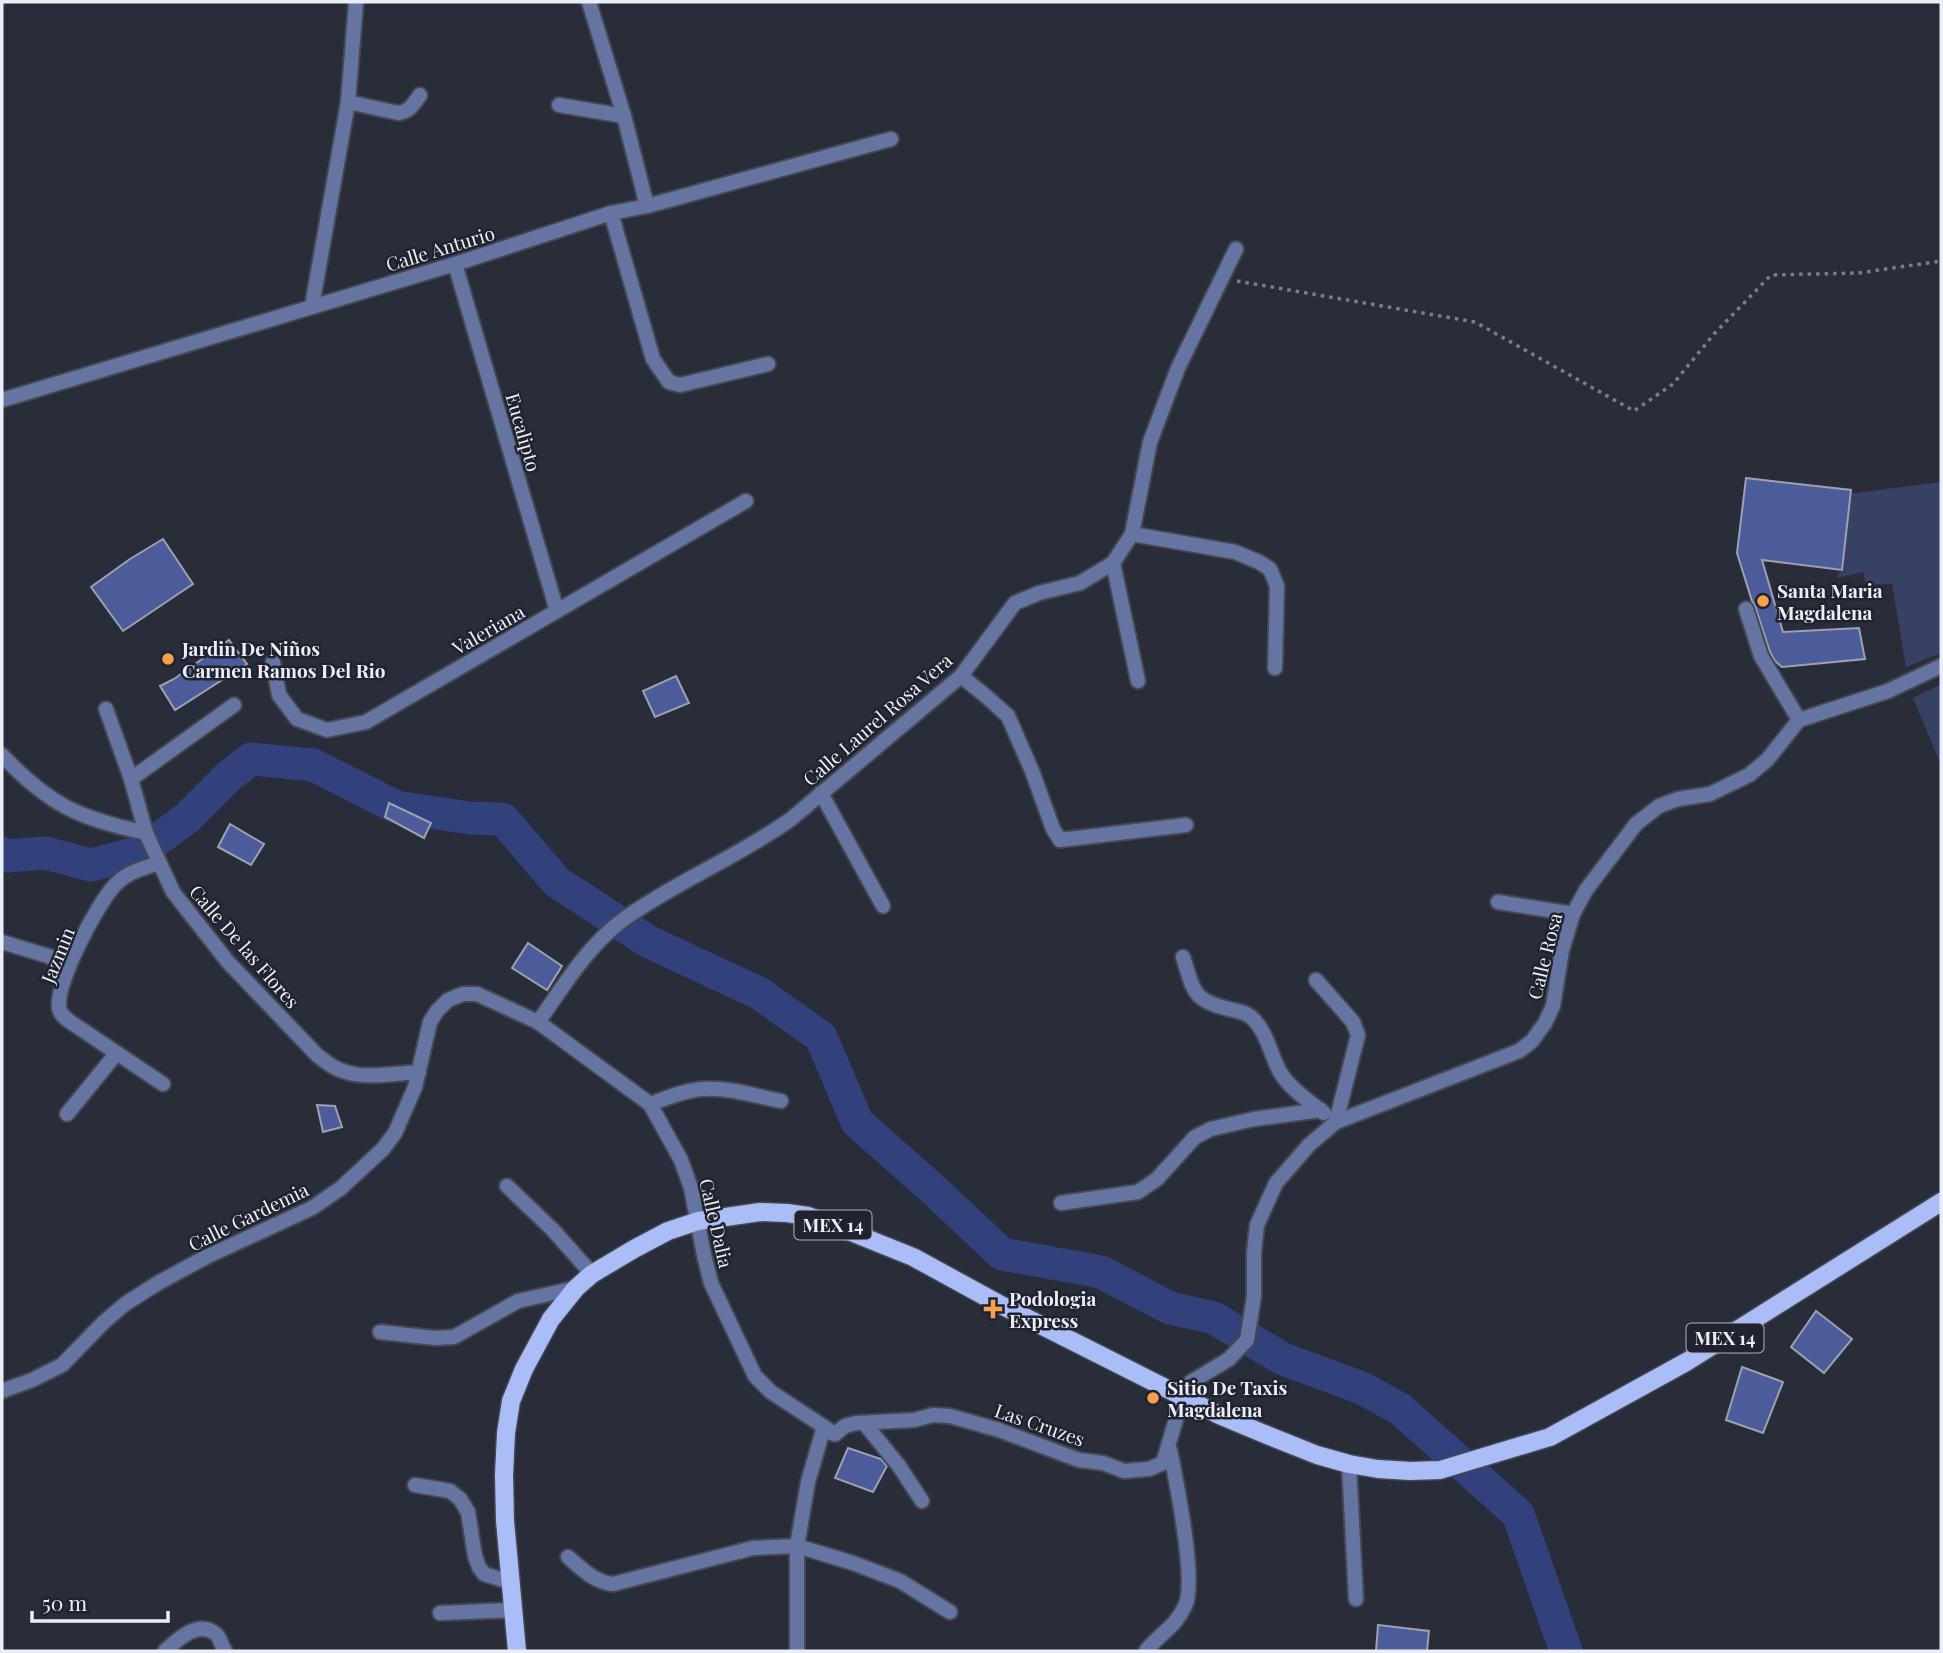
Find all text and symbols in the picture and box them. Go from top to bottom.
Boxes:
street label: Calle Anturio [382,219,498,277]
street label: Eucalipto [500,390,548,474]
place label: Santa Maria Magdalena [1777,577,1883,625]
marker: Santa Maria Magdalena [1755,593,1771,609]
street label: Valeriana [446,598,529,661]
place label: Jardin De Niños Carmen Ramos Del Rio [181,635,386,683]
street label: Calle Laurel Rosa Vera [797,647,958,791]
marker: Jardin De Niños Carmen Ramos Del Rio [160,651,176,667]
street label: Calle De las Flores [184,879,306,1013]
street label: Calle Rosa [1521,910,1567,1002]
street label: Jazmin [34,923,80,988]
street label: Calle Gardemia [183,1175,313,1256]
street label: Calle Dalia [694,1176,740,1271]
road number: MEX 14 [794,1210,872,1240]
place label: Podologia Express [1009,1285,1096,1333]
marker: Podologia Express [983,1299,1003,1319]
road number: MEX 14 [1686,1324,1764,1352]
place label: Sitio De Taxis Magdalena [1167,1374,1287,1422]
marker: Sitio De Taxis Magdalena [1145,1390,1161,1406]
street label: Las Cruzes [992,1396,1088,1452]
scale bar [32,1580,168,1624]
text: 50 m [42,1588,88,1616]

